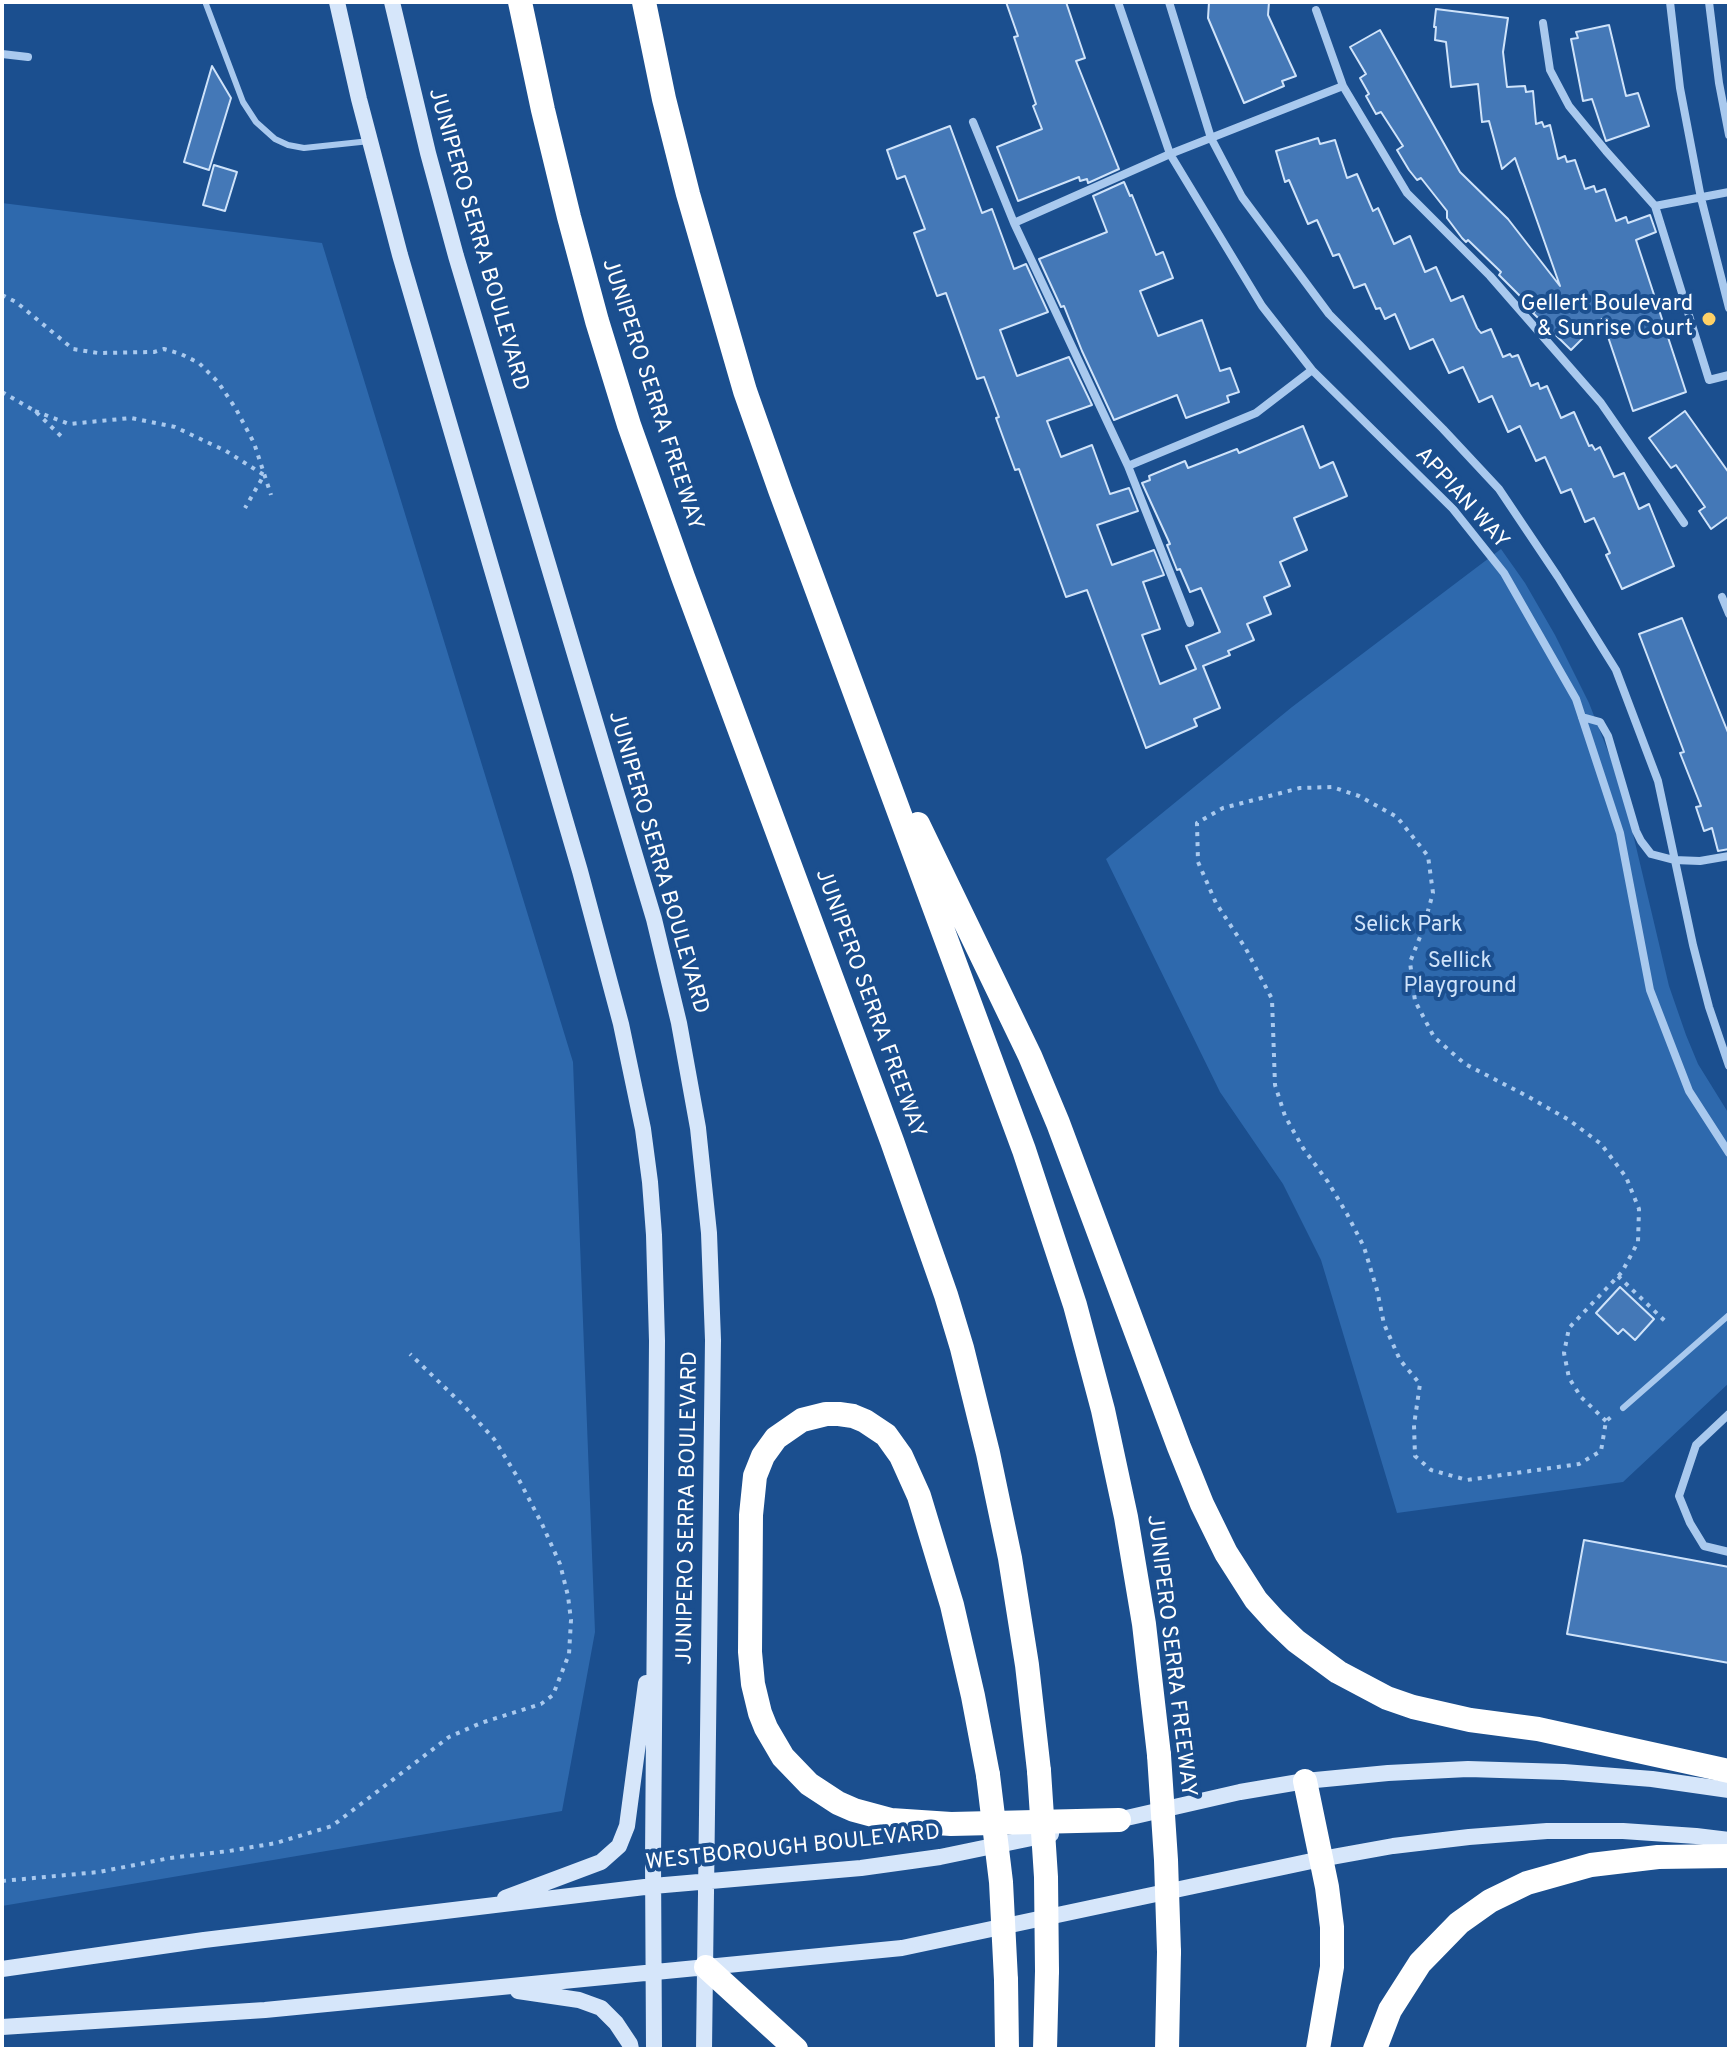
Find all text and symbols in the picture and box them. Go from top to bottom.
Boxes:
street label: JUNIPERO SERRA BOULEVARD [421,86,533,394]
street label: JUNIPERO SERRA FREEWAY [595,256,707,534]
place label: Gellert Boulevard & Sunrise Court [1521,293,1693,344]
marker: Gellert Boulevard & Sunrise Court [1700,310,1718,328]
street label: APPIAN WAY [1408,443,1514,555]
street label: JUNIPERO SERRA BOULEVARD [601,709,713,1017]
street label: JUNIPERO SERRA FREEWAY [808,866,930,1142]
park label: Selick Park [1353,914,1463,940]
park label: Sellick Playground [1403,950,1517,1002]
street label: JUNIPERO SERRA BOULEVARD [673,1351,705,1665]
street label: JUNIPERO SERRA FREEWAY [1140,1513,1200,1799]
street label: WESTBOROUGH BOULEVARD [645,1820,941,1878]

